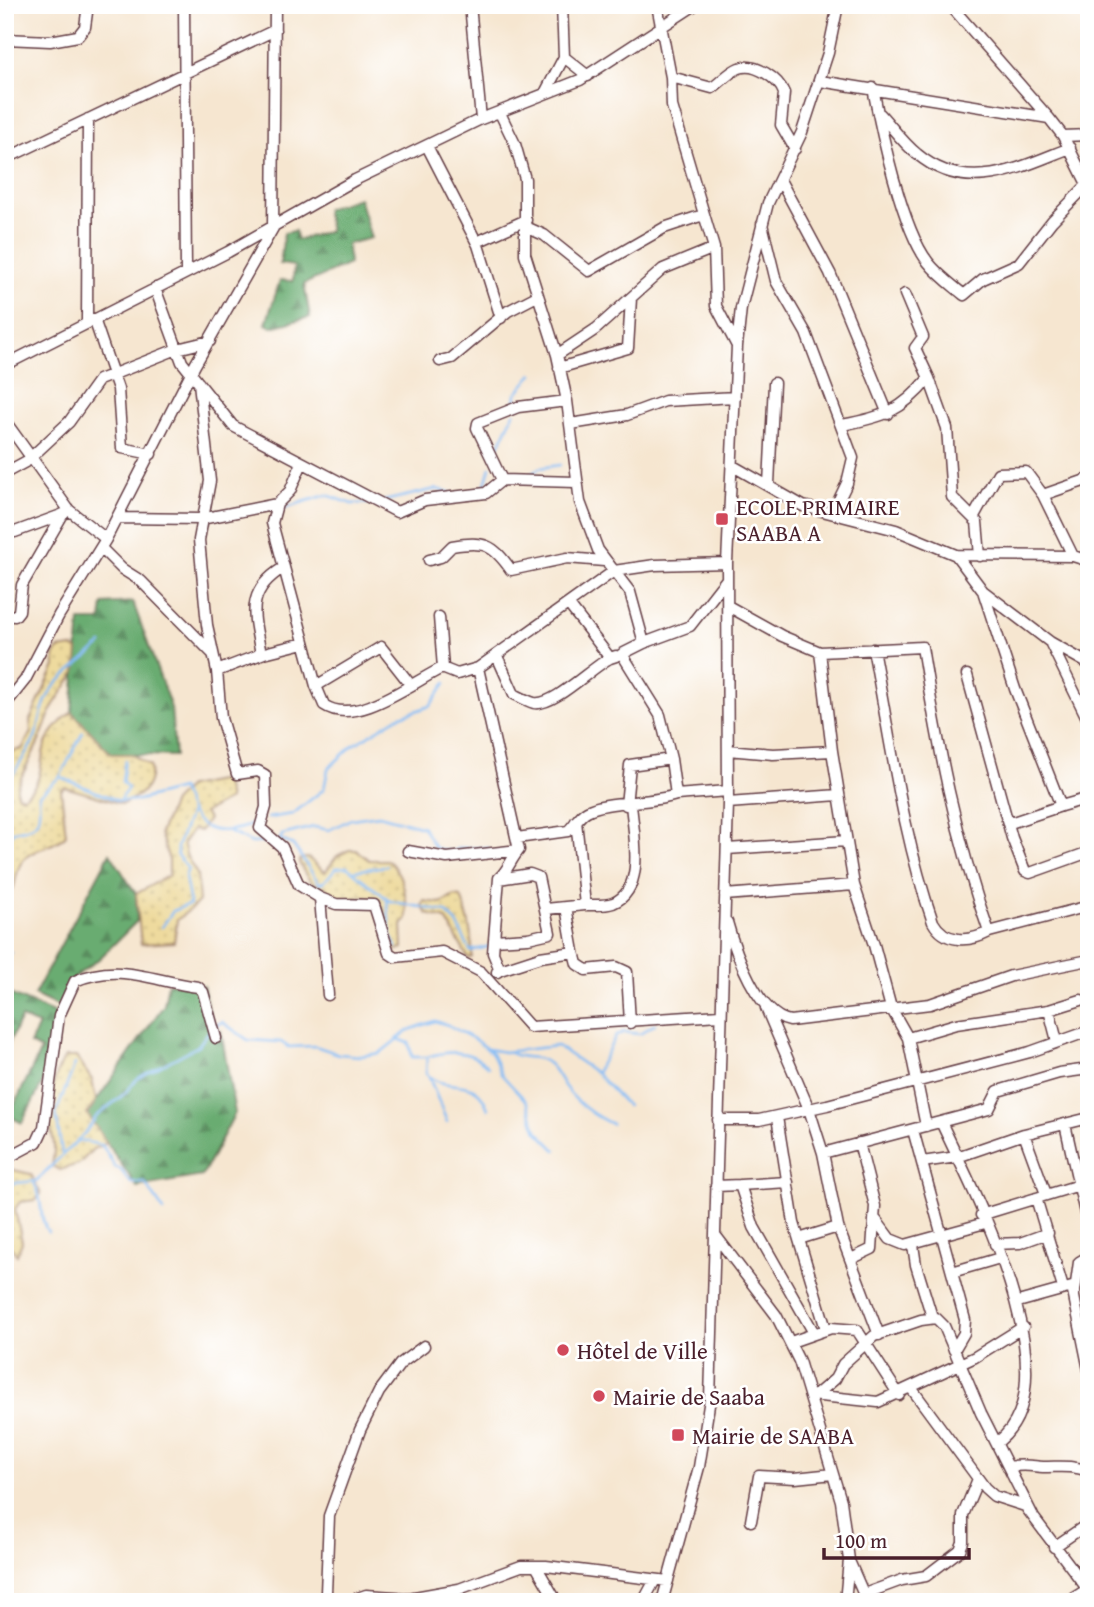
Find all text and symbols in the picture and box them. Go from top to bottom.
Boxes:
place label: ECOLE PRIMAIRE SAABA A [736,490,899,549]
marker: ECOLE PRIMAIRE SAABA A [714,511,730,527]
place label: Hôtel de Ville [577,1334,708,1367]
marker: Hôtel de Ville [555,1342,571,1358]
place label: Mairie de Saaba [613,1380,765,1413]
marker: Mairie de Saaba [591,1388,607,1404]
place label: Mairie de SAABA [692,1419,854,1452]
marker: Mairie de SAABA [670,1427,686,1443]
scale bar [824,1516,970,1560]
text: 100 m [835,1525,887,1556]

